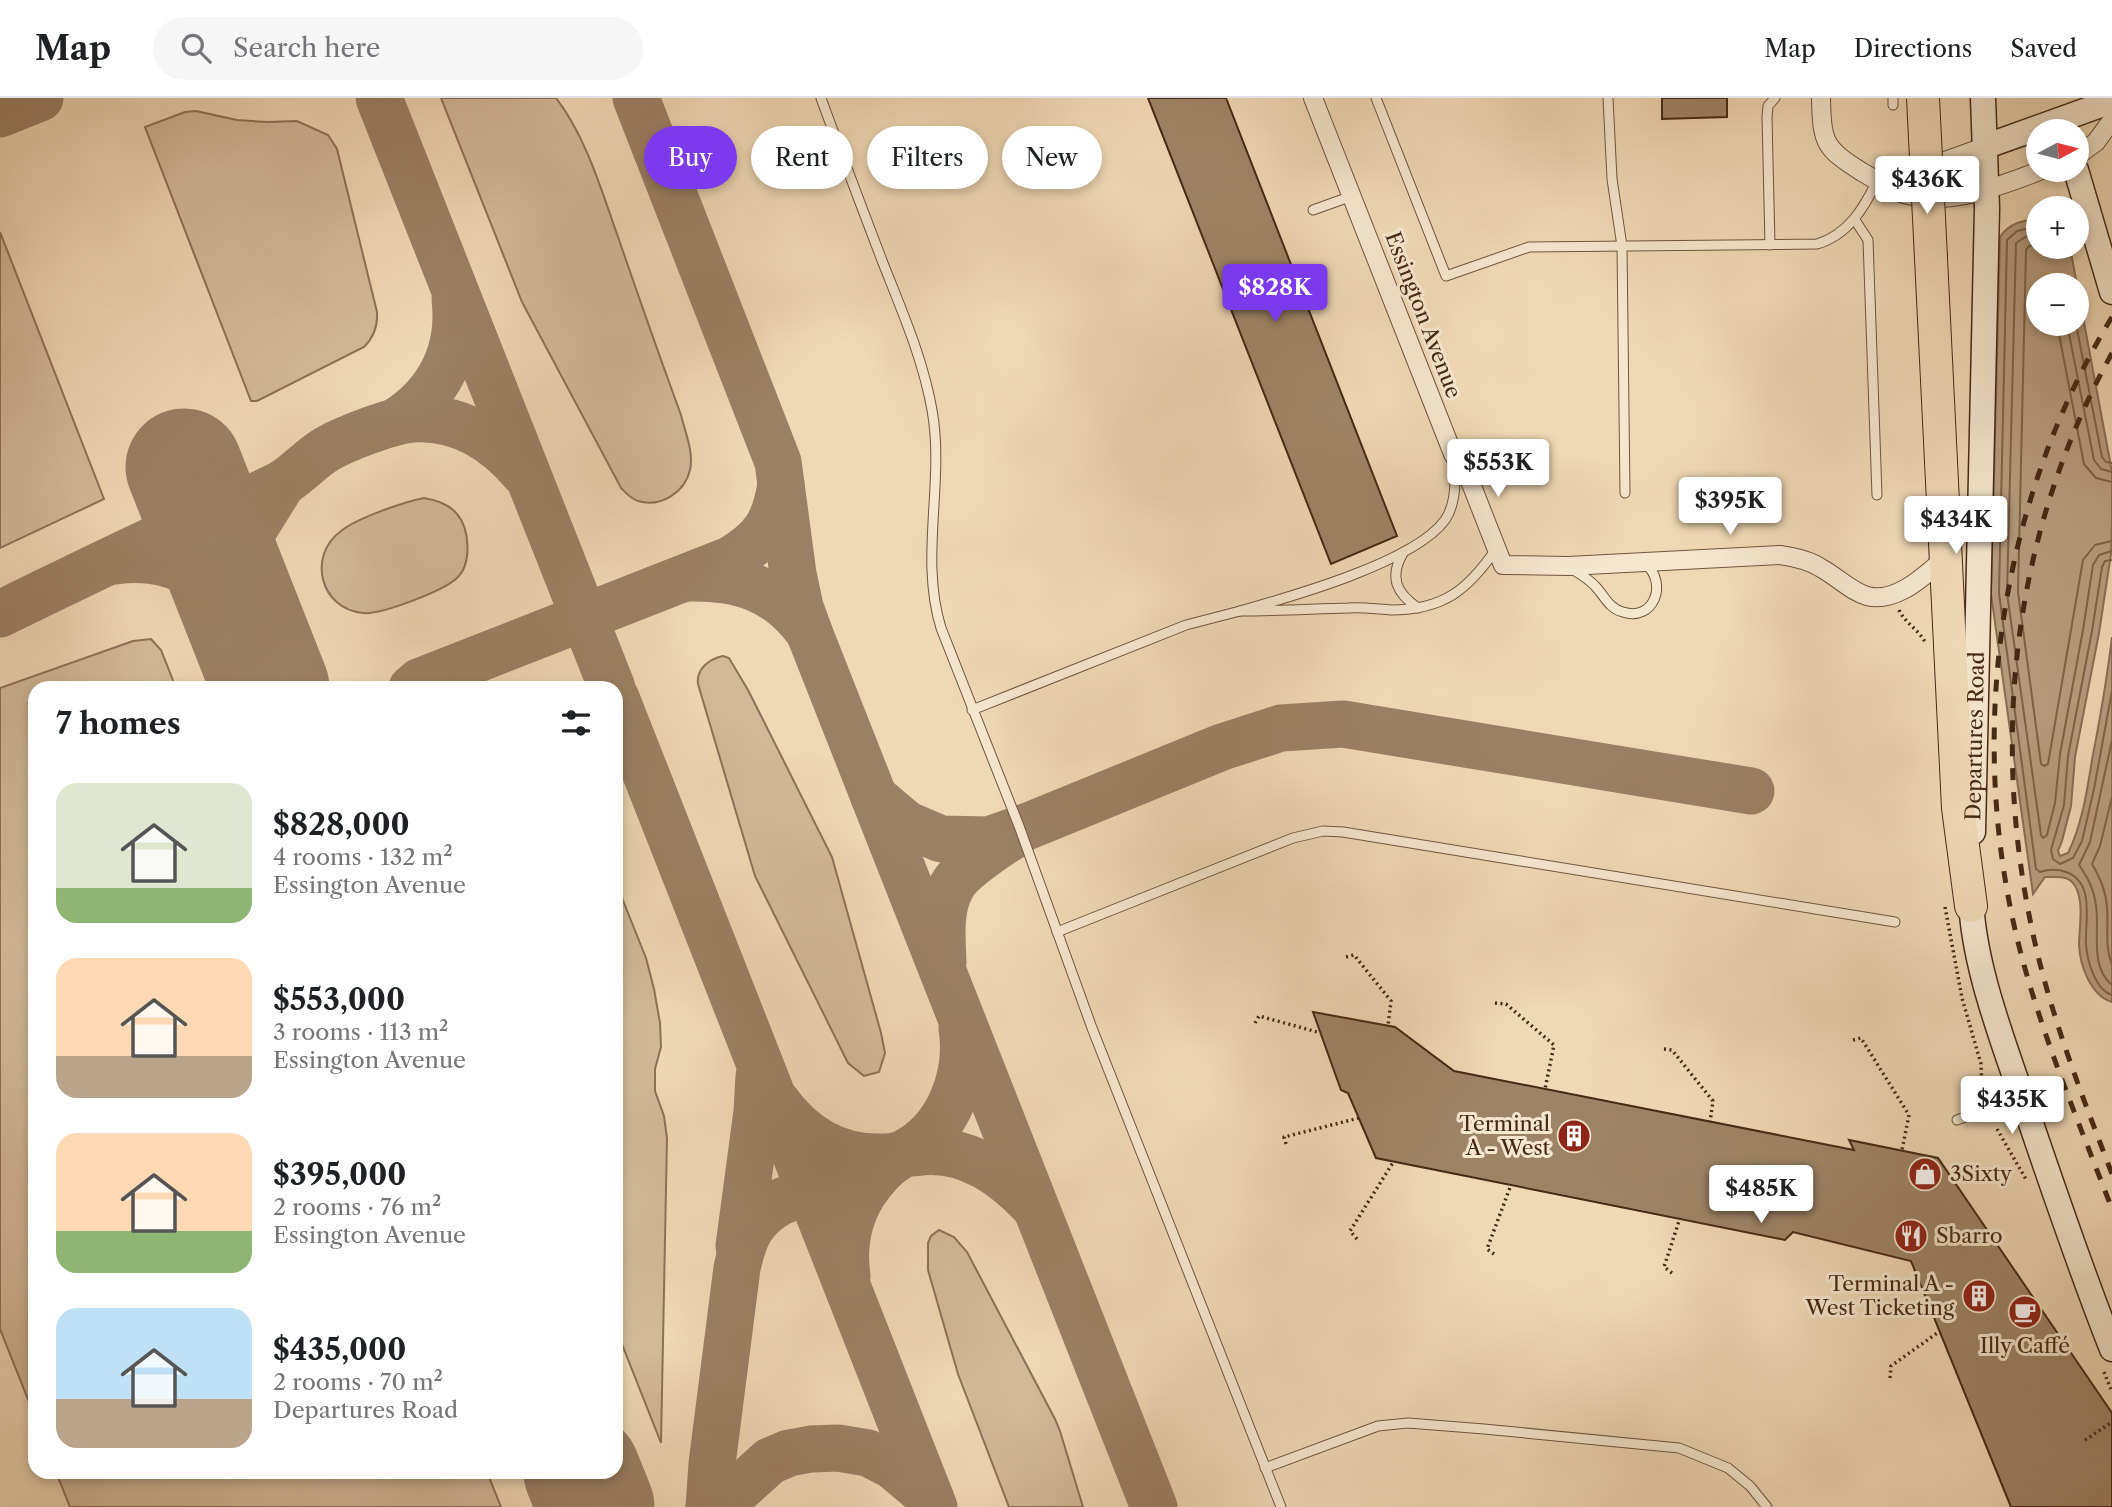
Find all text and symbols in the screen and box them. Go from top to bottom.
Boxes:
search box [153,17,643,80]
text: Map [35,28,111,69]
icon: search [177,29,215,67]
text: Search here [233,32,380,64]
text: Map [1764,34,1816,63]
text: Directions [1854,34,1972,63]
text: Saved [2010,34,2077,63]
north arrow [2026,119,2090,182]
map controls [2026,119,2089,336]
chip: Buy [644,126,737,189]
chip: Rent [751,126,853,189]
chip: Filters [867,126,988,189]
chip: New [1002,126,1102,189]
pin: $436K [1878,156,1976,216]
text: $436K [1891,165,1963,193]
button: + [2026,196,2089,259]
street label: Essington Avenue [1380,228,1467,402]
pin: $828K [1226,264,1324,324]
text: $828K [1238,273,1312,301]
button: − [2026,273,2089,336]
pin: $553K [1449,440,1547,499]
text: $553K [1463,448,1533,476]
pin: $395K [1681,478,1779,537]
text: $395K [1695,486,1765,514]
pin: $434K [1907,496,2005,556]
text: $434K [1920,505,1992,533]
street label: Departures Road [1960,651,1989,821]
icon: filters [557,704,595,742]
text: 7 homes [56,705,181,742]
text: $828,000 [273,806,410,843]
icon: home [112,811,196,895]
text: 4 rooms · 132 m² [273,843,453,871]
text: Essington Avenue [273,871,466,899]
text: $553,000 [273,981,405,1018]
icon: home [112,986,196,1070]
text: 3 rooms · 113 m² [273,1018,449,1046]
text: Essington Avenue [273,1046,466,1074]
pin: $435K [1963,1076,2061,1136]
text: $435K [1977,1085,2047,1113]
place label: Terminal A - West [1459,1111,1551,1160]
building icon: Terminal A - West [1555,1117,1593,1155]
shop icon: 3Sixty [1906,1155,1944,1193]
text: $395,000 [273,1156,406,1193]
icon: home [112,1161,196,1245]
place label: 3Sixty [1950,1161,2012,1186]
pin: $485K [1712,1166,1810,1225]
text: $485K [1725,1174,1797,1202]
text: 2 rooms · 76 m² [273,1193,441,1221]
restaurant icon: Sbarro [1892,1217,1930,1255]
text: Essington Avenue [273,1221,466,1249]
place label: Sbarro [1936,1223,2003,1248]
place label: Terminal A - West Ticketing [1805,1271,1955,1320]
building icon: Terminal A - West Ticketing [1960,1277,1998,1315]
cafe icon: Illy Caffé [2006,1293,2044,1331]
text: $435,000 [273,1331,406,1368]
place label: Illy Caffé [1980,1333,2070,1358]
icon: home [112,1336,196,1420]
text: 2 rooms · 70 m² [273,1368,443,1396]
text: Departures Road [273,1396,458,1424]

